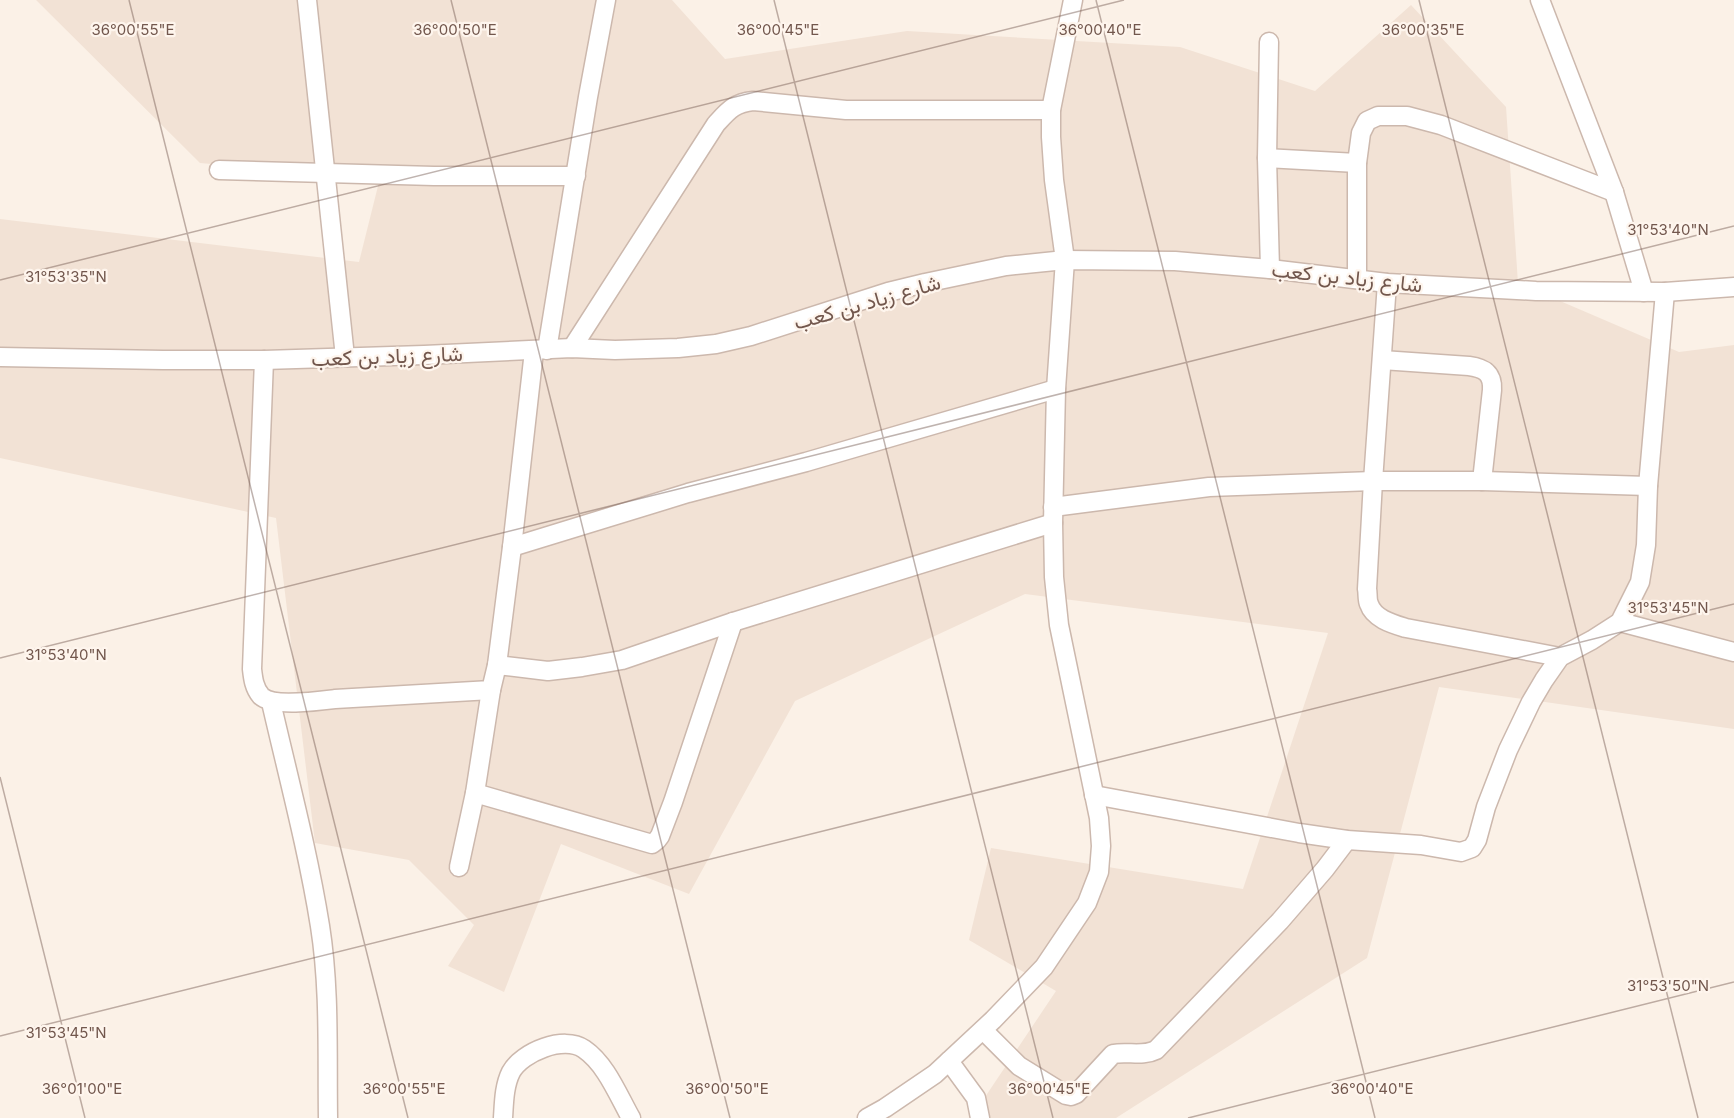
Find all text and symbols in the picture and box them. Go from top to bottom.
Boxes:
text: 36°00'55"E [91,20,175,39]
text: 36°00'50"E [413,20,497,39]
text: 36°00'45"E [737,20,819,39]
text: 36°00'40"E [1058,20,1142,39]
text: 36°00'35"E [1381,20,1465,39]
text: 31°53'40"N [1627,220,1709,239]
street label: شارع زياد بن كعب [1270,257,1424,299]
text: 31°53'35"N [25,267,107,286]
street label: شارع زياد بن كعب [791,269,944,337]
street label: شارع زياد بن كعب [311,341,463,373]
text: 31°53'45"N [1627,598,1709,617]
text: 31°53'40"N [25,645,107,664]
text: 31°53'50"N [1627,976,1709,995]
text: 31°53'45"N [25,1023,107,1042]
text: 36°01'00"E [42,1079,122,1098]
text: 36°00'55"E [362,1079,446,1098]
text: 36°00'50"E [685,1079,769,1098]
text: 36°00'45"E [1008,1079,1090,1098]
text: 36°00'40"E [1330,1079,1414,1098]

